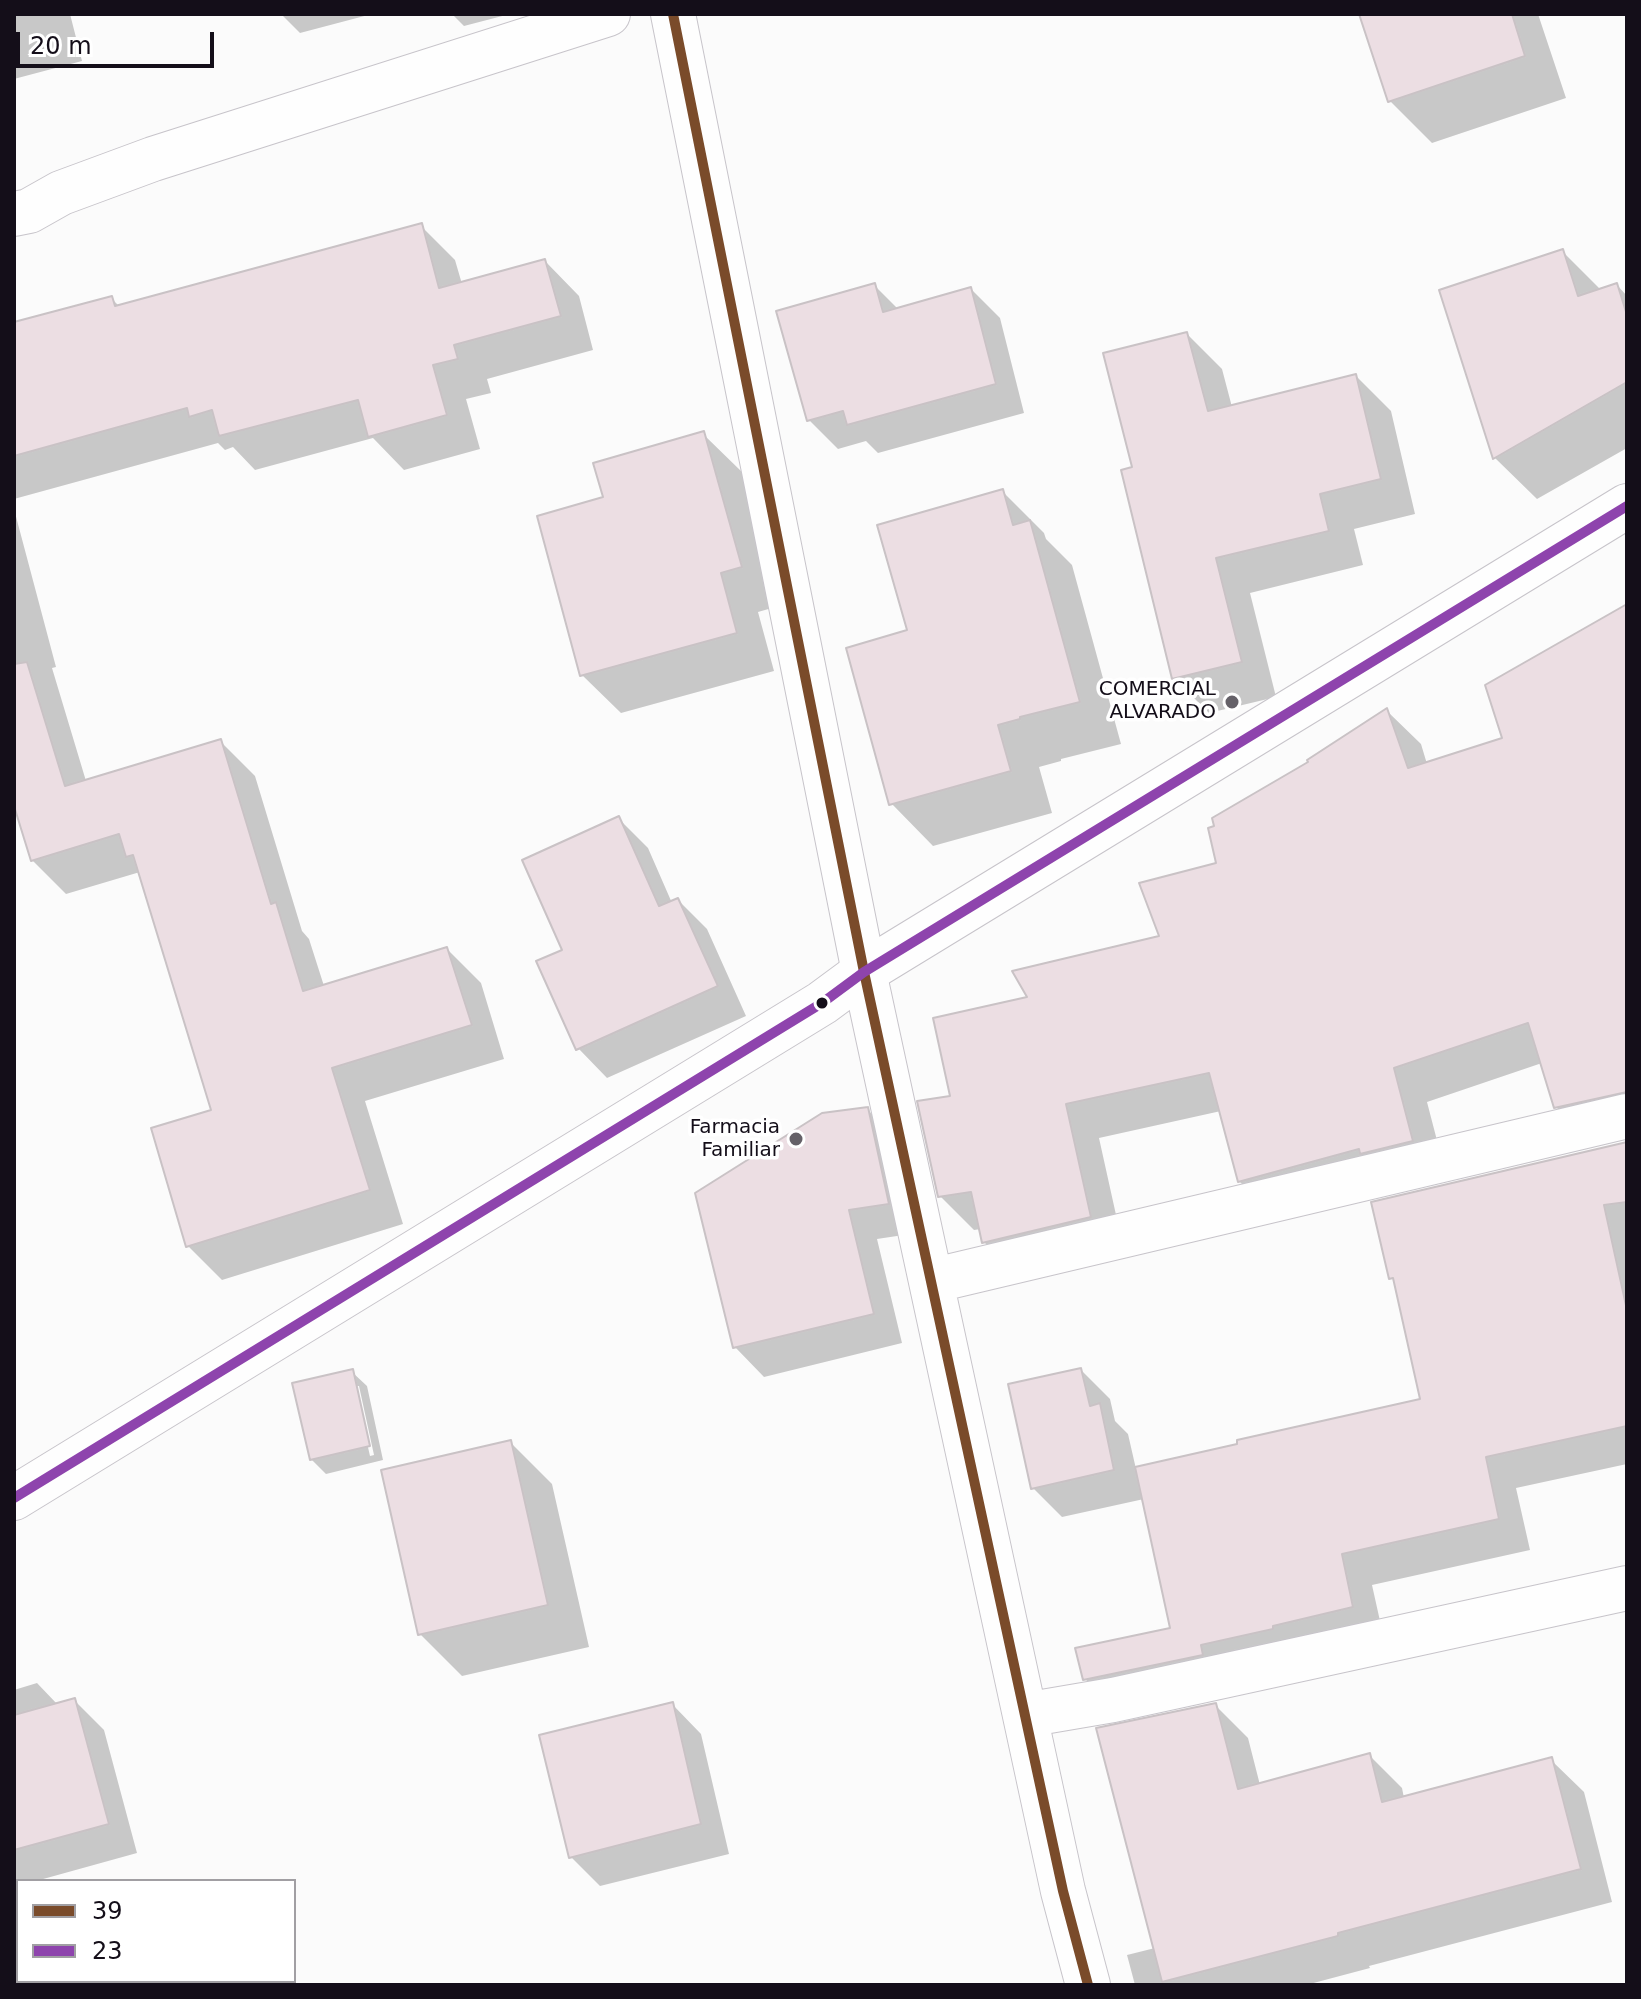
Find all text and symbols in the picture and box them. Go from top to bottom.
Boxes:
scale bar [20,16,218,66]
text: 20 m [30,32,92,60]
place label: COMERCIAL ALVARADO [1099,678,1216,725]
marker: COMERCIAL ALVARADO [1223,693,1241,711]
unlabelled marker [814,995,830,1011]
place label: Farmacia Familiar [690,1116,780,1163]
marker: Farmacia Familiar [787,1130,805,1148]
legend [16,1879,296,1983]
text: 39 [92,1897,123,1925]
text: 23 [92,1937,123,1965]

